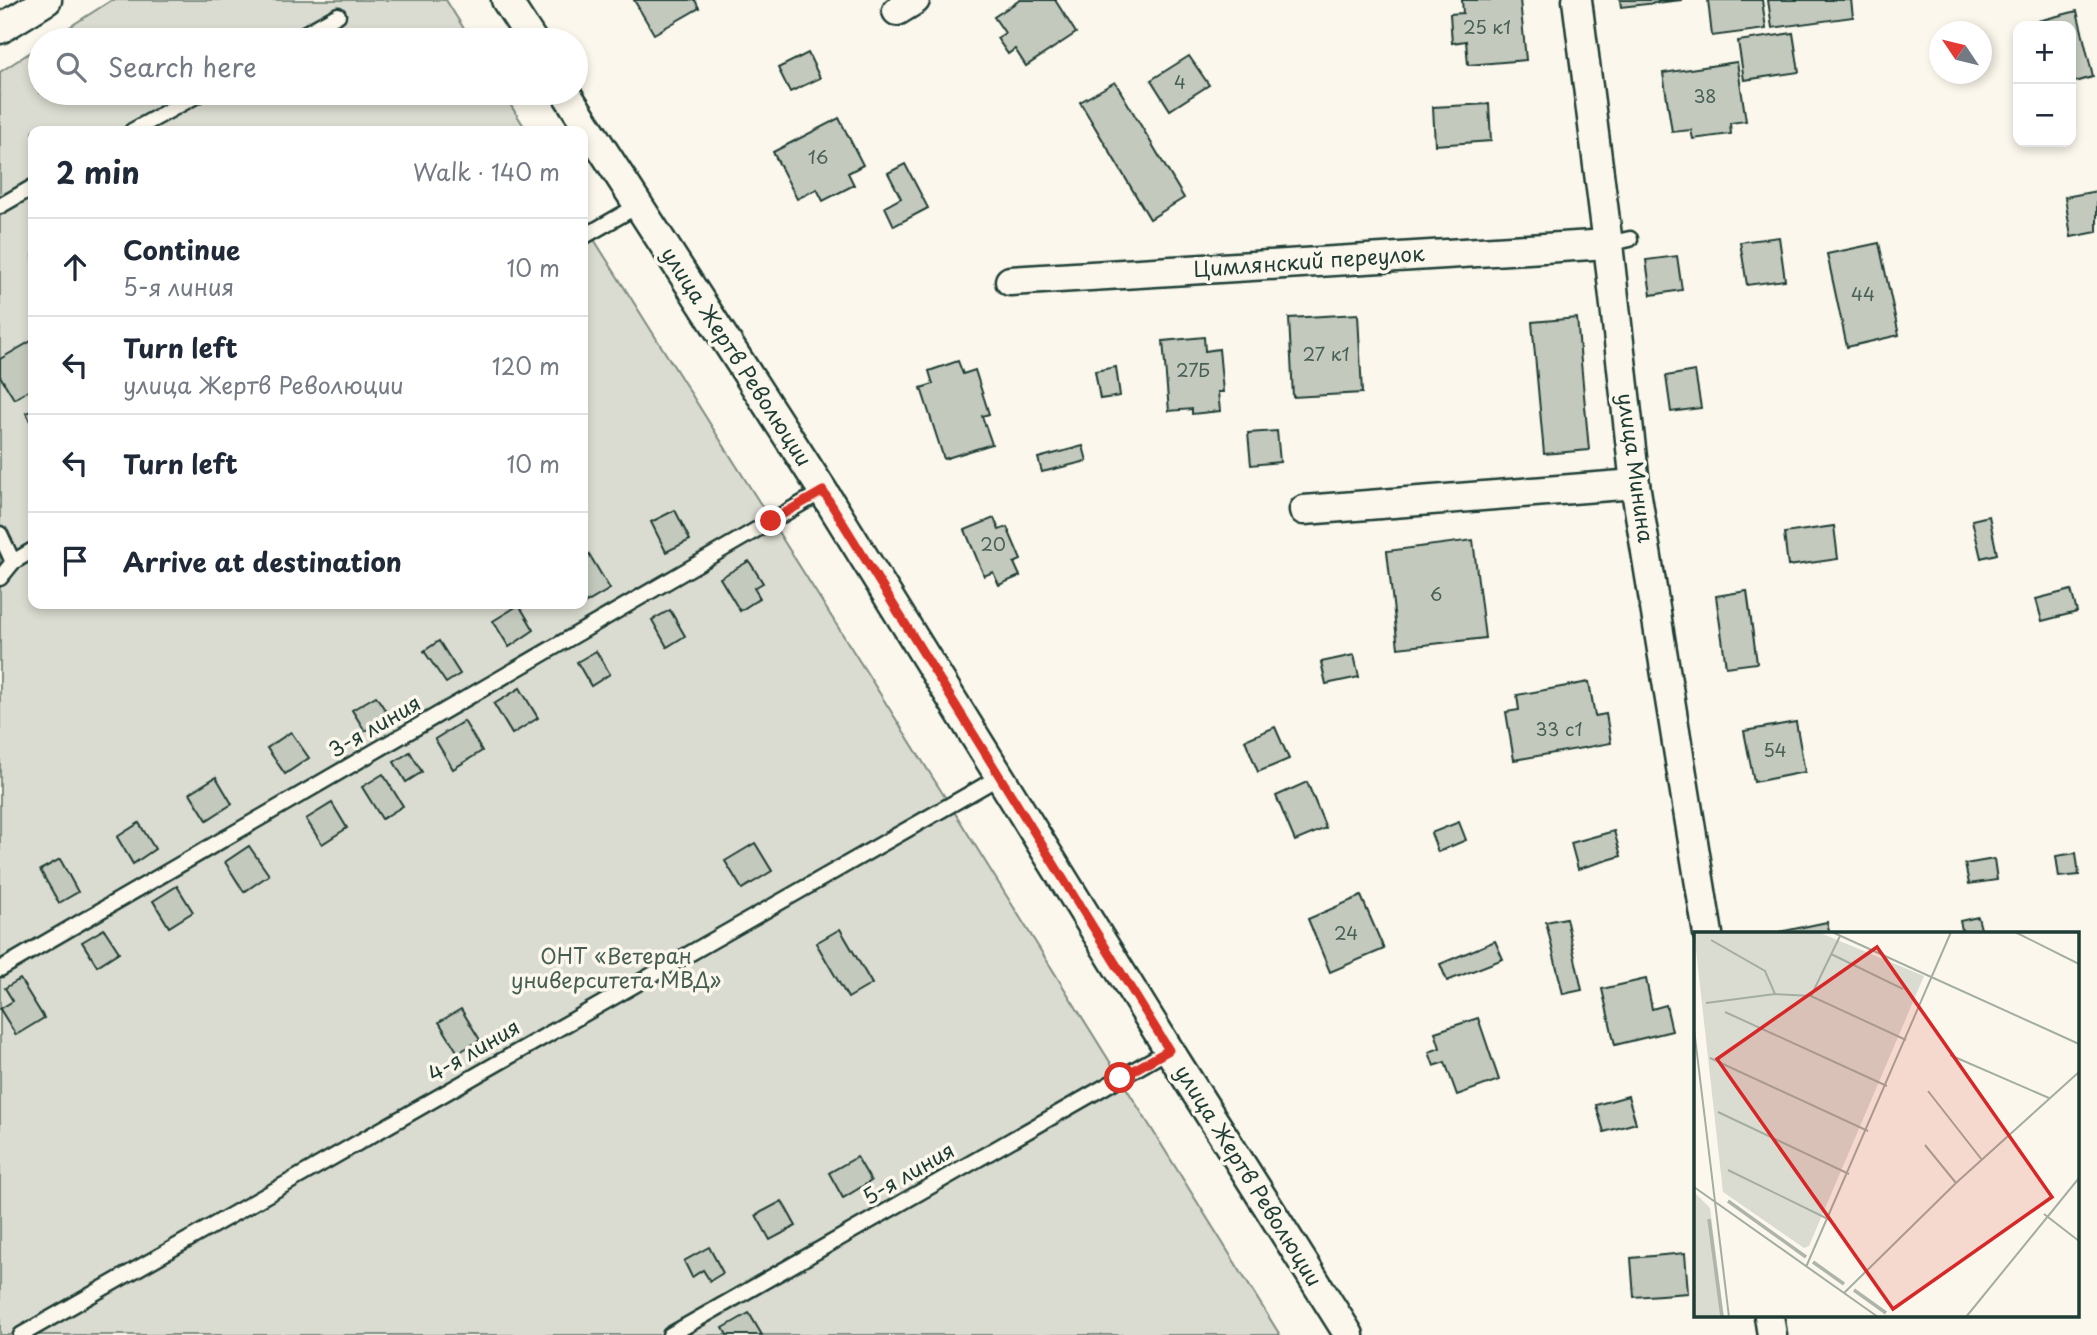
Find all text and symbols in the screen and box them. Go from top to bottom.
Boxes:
house number: 25 к1 [1463,13,1511,40]
north arrow [1929,21,1992,84]
map controls [2013,21,2076,147]
button: + [2013,21,2076,84]
search box [28,28,588,105]
text: Search here [108,47,257,86]
icon: search [52,48,90,86]
house number: 4 [1174,68,1186,95]
house number: 38 [1693,82,1717,109]
button: − [2013,84,2076,147]
house number: 16 [808,143,828,170]
text: 2 min [56,149,140,194]
text: Walk · 140 m [413,154,560,189]
text: Continue [123,230,240,269]
street label: Цимлянский переулок [1192,236,1426,284]
street label: улица Жертв Революции [654,240,821,472]
icon: ahead [56,248,94,286]
text: 10 m [506,250,560,285]
text: 5-я линия [123,269,234,304]
house number: 44 [1851,280,1875,307]
text: Turn left [123,328,238,367]
house number: 27 к1 [1302,340,1350,367]
icon: left [56,346,94,384]
text: 120 m [492,348,560,383]
house number: 27Б [1176,356,1210,383]
text: улица Жертв Революции [123,367,404,402]
street label: улица Минина [1611,391,1663,545]
icon: left [56,444,94,482]
text: Turn left [123,444,238,483]
text: 10 m [506,446,560,481]
route end [755,505,786,536]
house number: 20 [980,530,1006,557]
icon: arrive [56,542,94,580]
text: Arrive at destination [123,542,402,581]
house number: 6 [1430,580,1442,607]
street label: 3-я линия [322,686,426,765]
house number: 33 с1 [1536,715,1582,742]
house number: 54 [1763,736,1787,763]
house number: 24 [1334,919,1358,946]
inset map [1694,932,2080,1318]
park label: ОНТ «Ветеран университета МВД» [511,939,721,995]
street label: 4-я линия [421,1010,525,1089]
street label: улица Жертв Революции [1168,1058,1331,1292]
route start [1104,1062,1135,1093]
street label: 5-я линия [856,1133,960,1211]

